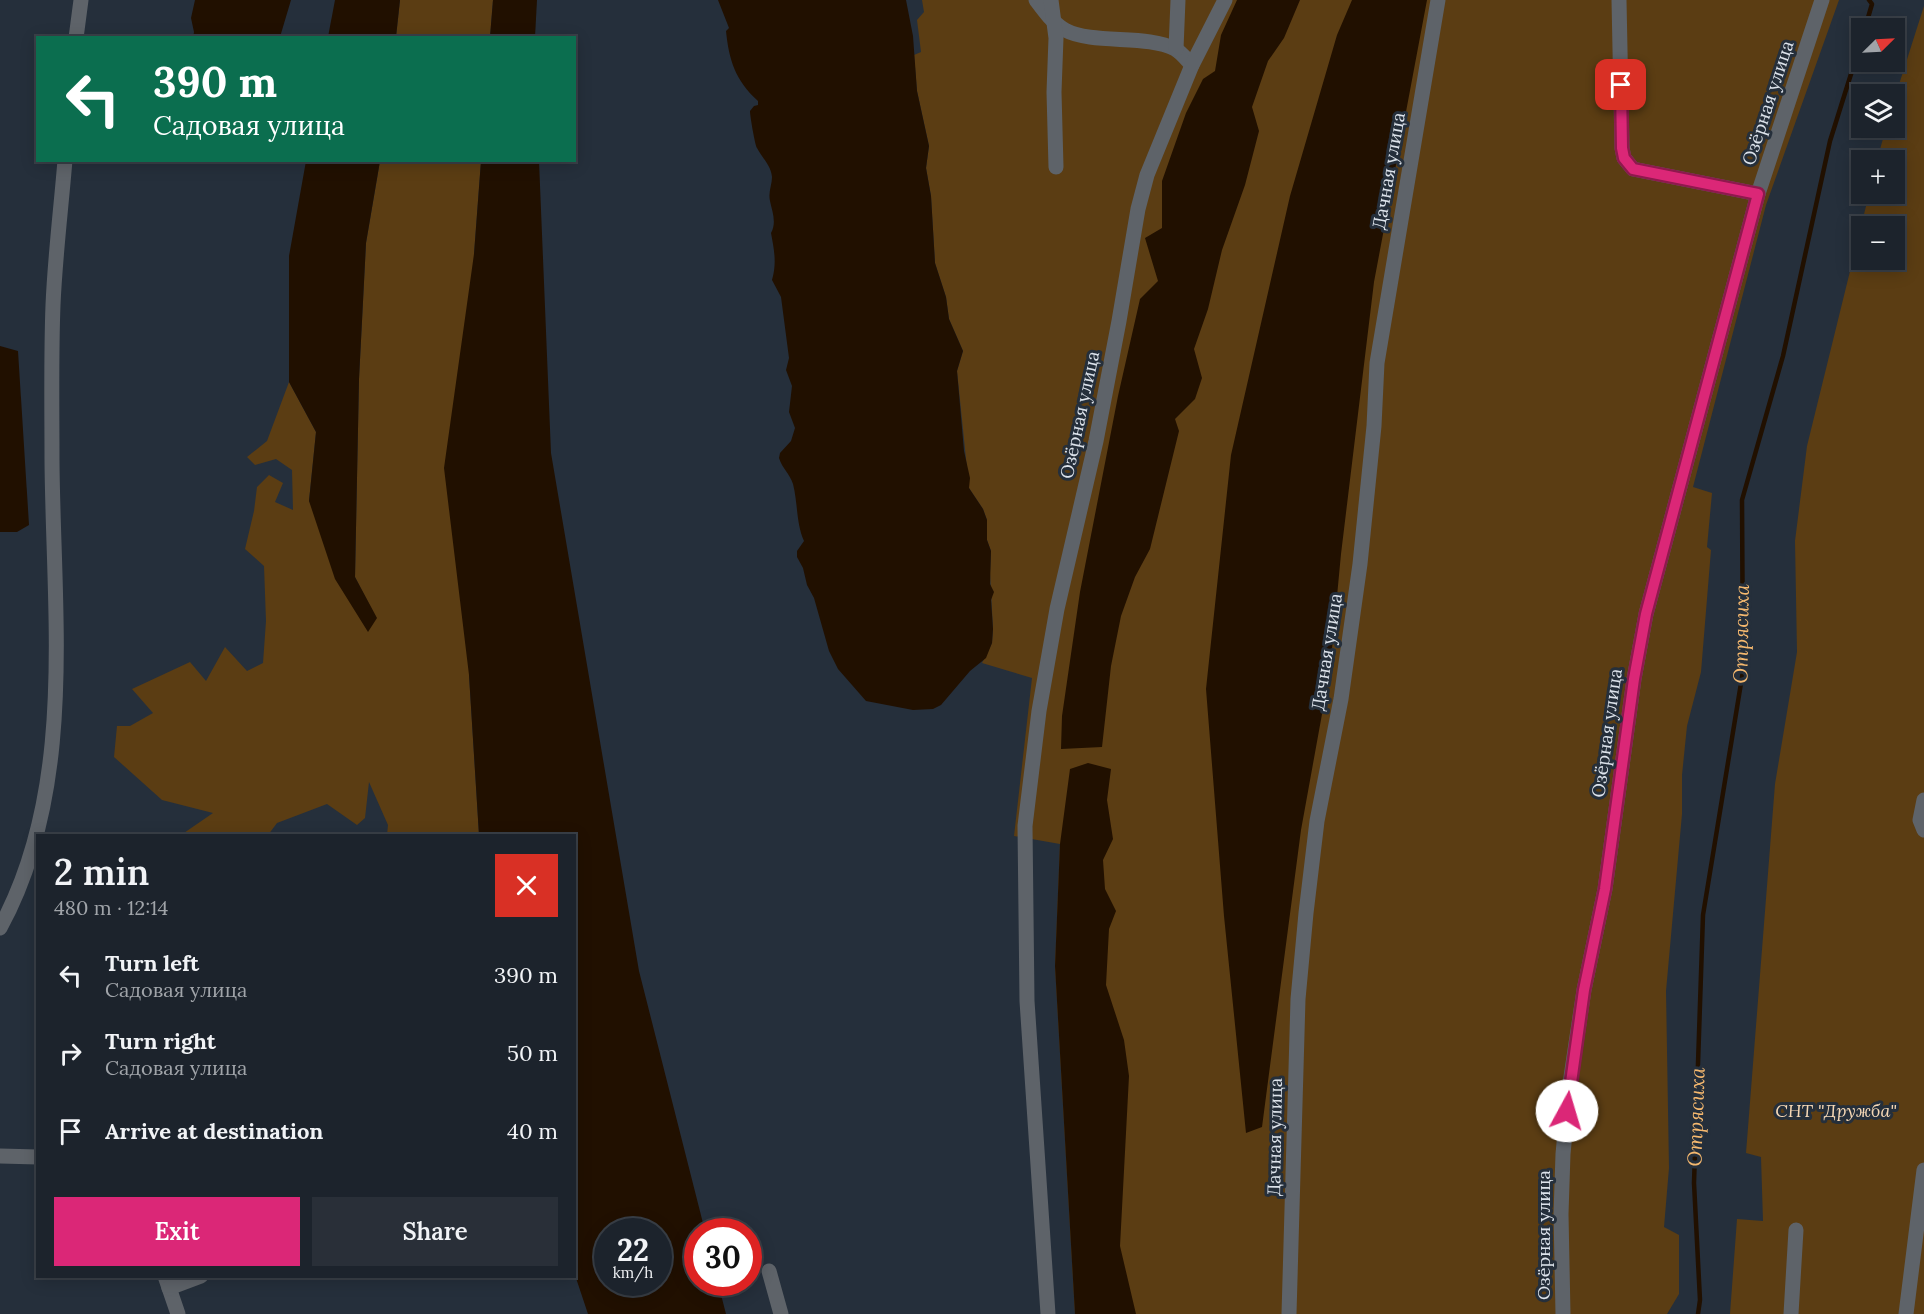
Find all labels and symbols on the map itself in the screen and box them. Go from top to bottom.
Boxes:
north arrow [1851,18,1905,72]
street label: Озёрная улица [1737,38,1799,168]
pin [1595,59,1646,110]
street label: Дачная улица [1367,111,1410,231]
street label: Озёрная улица [1055,349,1104,481]
water label: Отрясиха [1727,584,1754,684]
street label: Дачная улица [1306,592,1347,712]
street label: Озёрная улица [1586,667,1627,799]
water label: Отрясиха [1681,1067,1710,1167]
street label: Дачная улица [1262,1078,1287,1196]
position arrow [1535,1079,1599,1143]
park label: СНТ "Дружба" [1775,1099,1897,1122]
street label: Озёрная улица [1532,1170,1555,1300]
speed limit sign: 30 [684,1218,762,1296]

